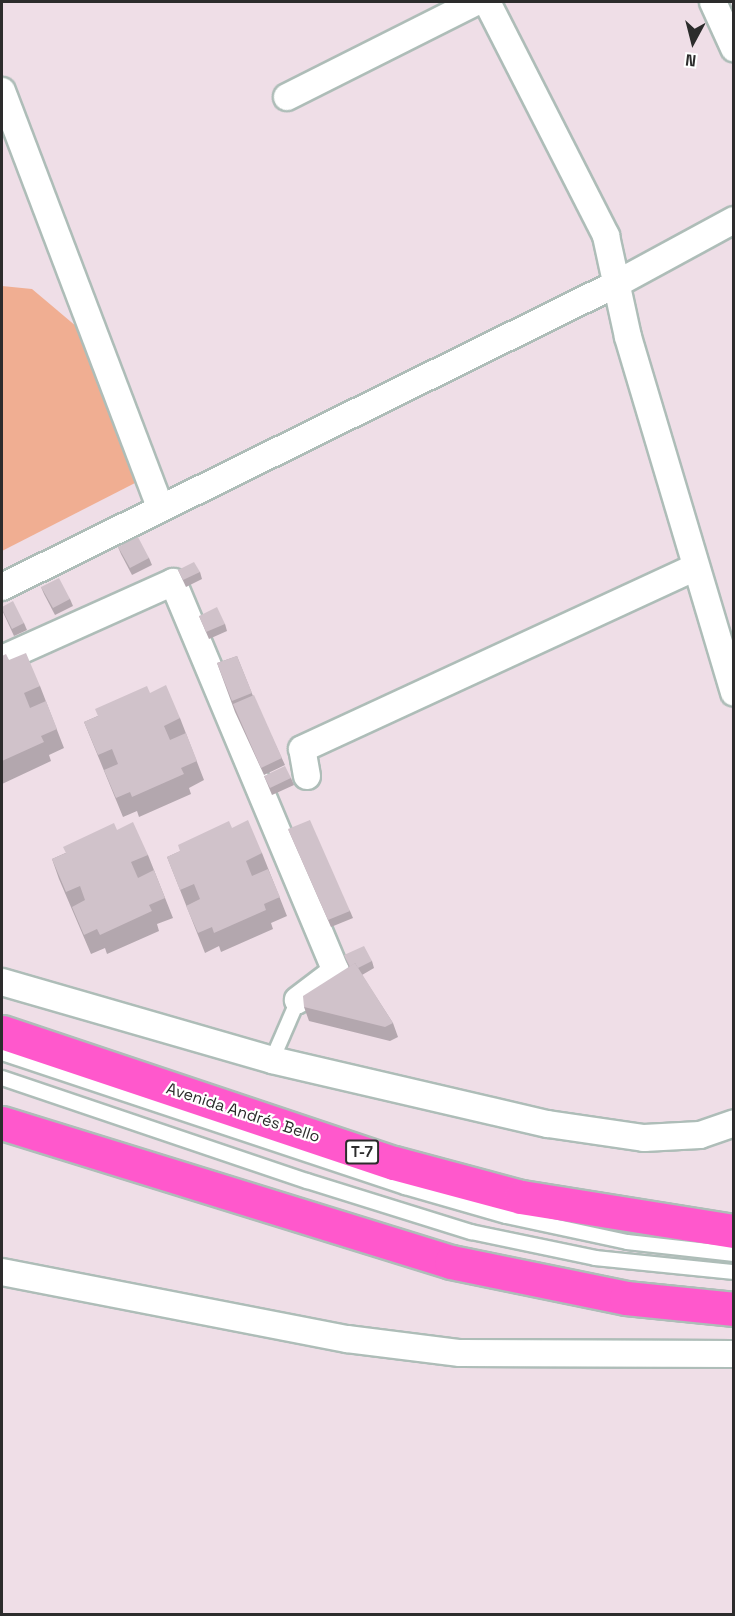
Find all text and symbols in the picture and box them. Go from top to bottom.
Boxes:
north arrow [663,12,723,72]
text: N [684,49,697,71]
street label: Avenida Andrés Bello [164,1079,322,1147]
road number: T-7 [344,1140,380,1164]

